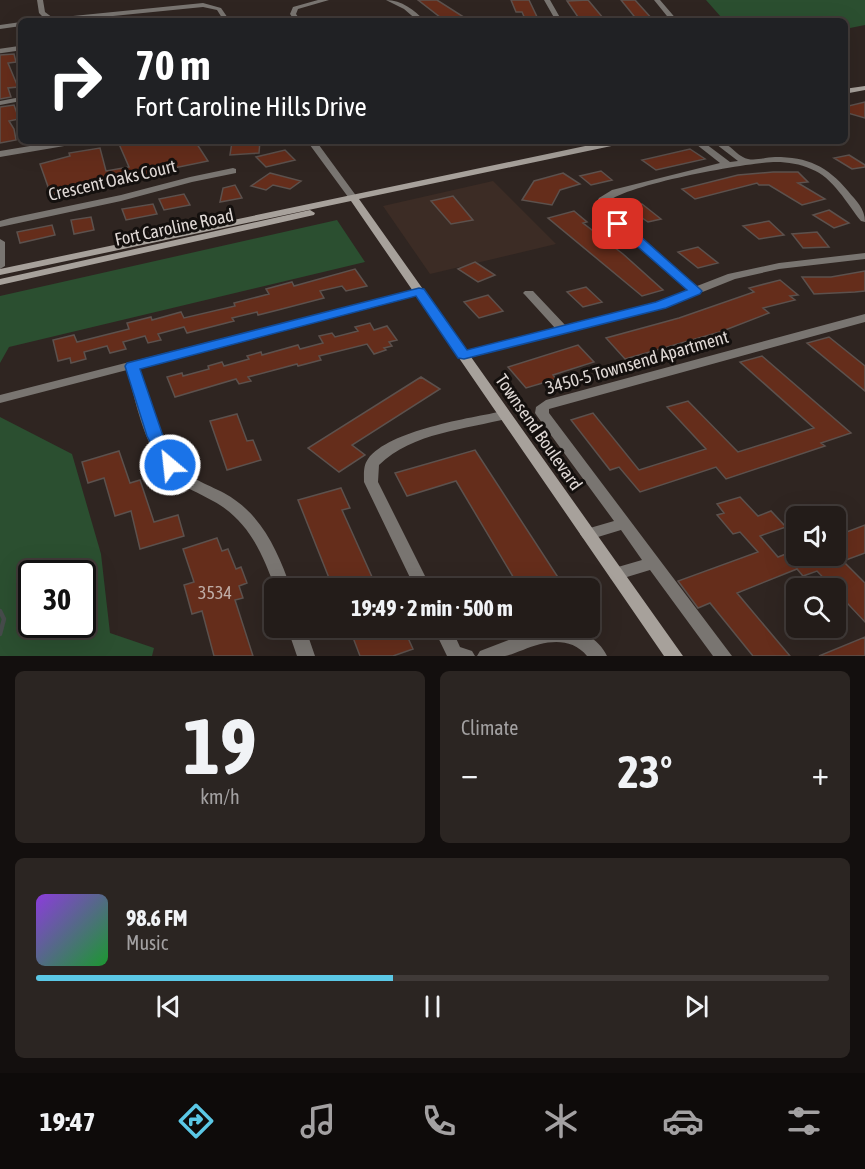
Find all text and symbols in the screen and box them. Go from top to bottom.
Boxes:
text: 70 m [135,41,210,89]
icon: right [36,42,114,120]
text: Fort Caroline Hills Drive [135,91,367,122]
street label: Crescent Oaks Court [46,155,178,205]
pin [592,198,643,249]
street label: Fort Caroline Road [113,204,235,250]
icon: arrive [601,207,634,240]
street label: 3450-5 Townsend Apartment [543,326,731,398]
street label: Townsend Boulevard [491,370,587,494]
position arrow [138,433,202,497]
map controls [786,506,846,638]
button: sound [786,506,846,566]
speed limit sign: 30 [18,560,96,638]
button: search [786,578,846,638]
house number: 3534 [198,582,232,603]
text: 19:49 · 2 min · 500 m [351,595,513,621]
text: 19 [183,701,257,791]
text: Climate [461,716,518,739]
text: 23° [618,746,672,798]
text: − [461,754,478,792]
text: + [812,754,829,792]
text: km/h [200,785,240,808]
text: 98.6 FM [126,905,188,931]
text: Music [126,931,168,954]
icon: previous [152,990,185,1023]
icon: pause [416,990,449,1023]
icon: next [680,990,713,1023]
icon: directions [175,1100,217,1142]
icon: music [297,1100,339,1142]
icon: phone [418,1100,460,1142]
icon: climate [540,1100,582,1142]
icon: car [662,1100,704,1142]
icon: filters [783,1100,825,1142]
text: 19:47 [40,1106,95,1137]

